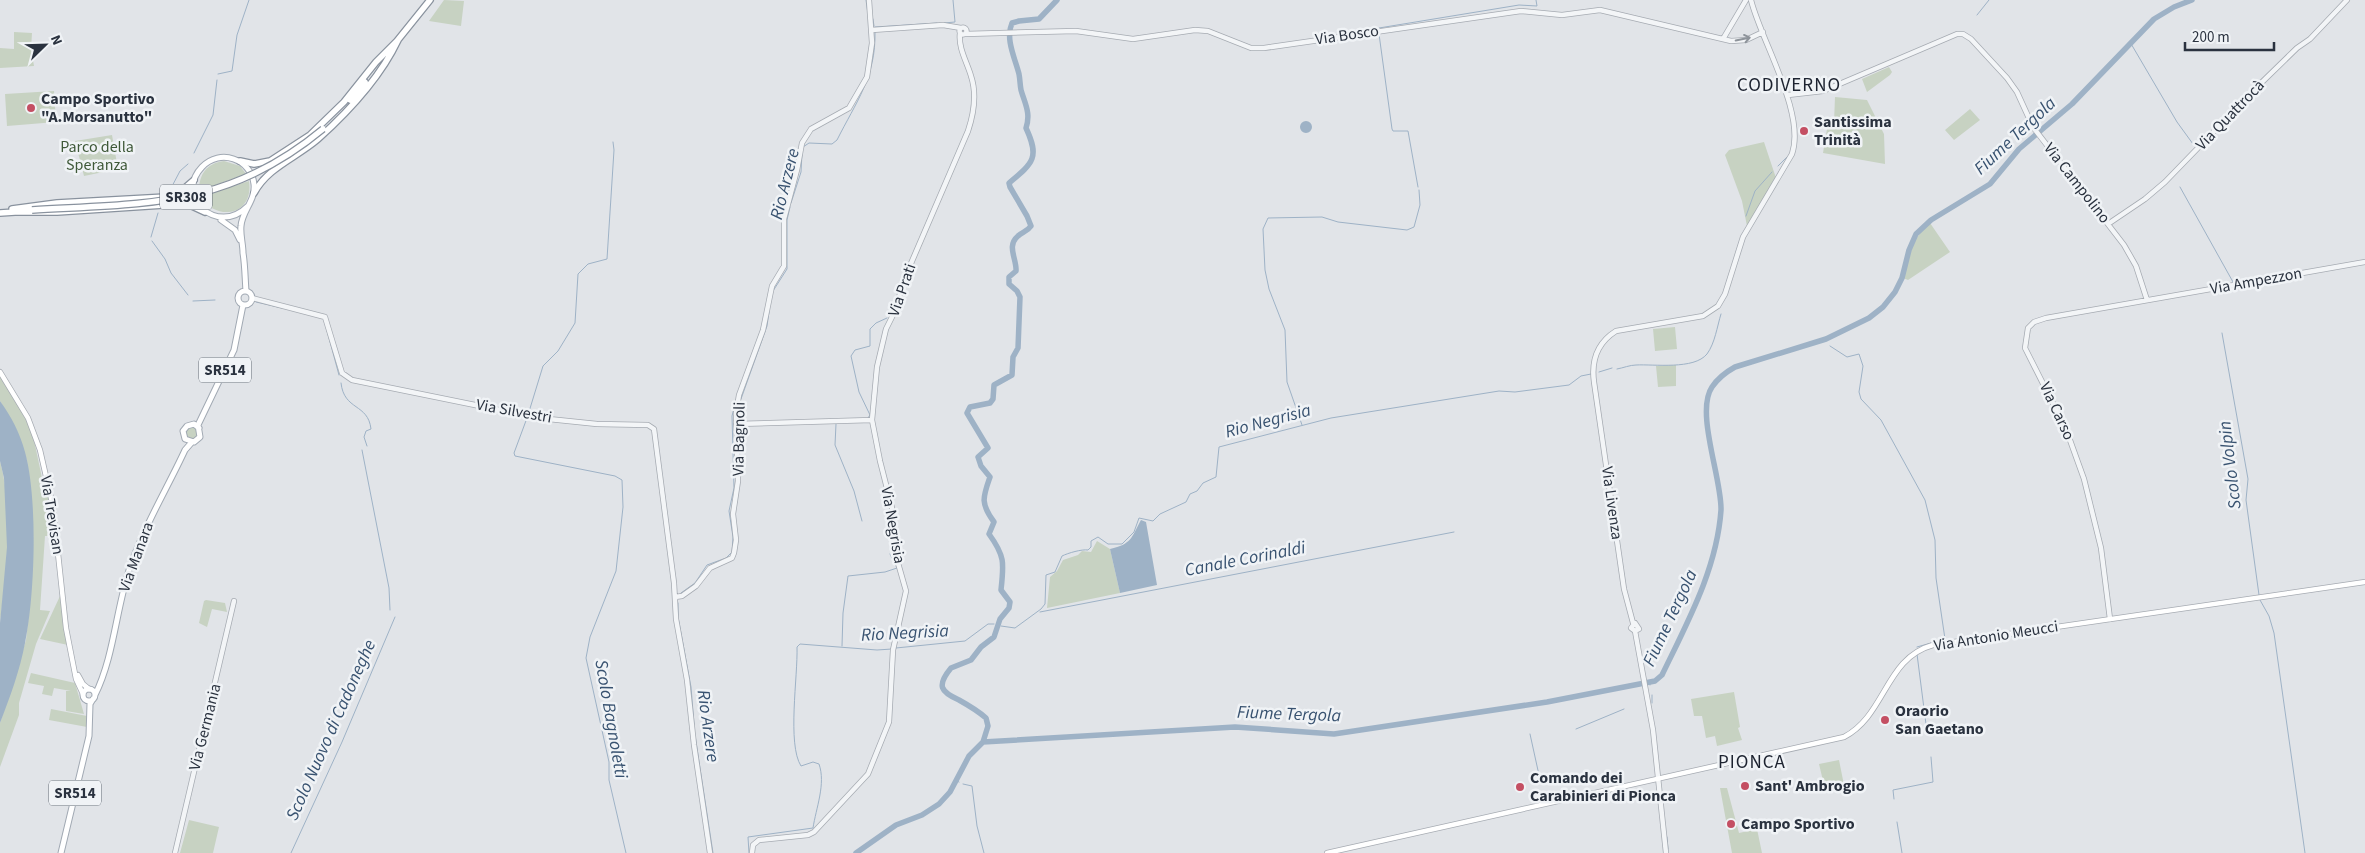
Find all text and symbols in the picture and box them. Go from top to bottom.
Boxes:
north arrow [20,20,70,70]
street label: Via Bosco [1314,20,1380,50]
scale bar [2185,20,2274,52]
text: 200 m [2192,27,2230,48]
text: N [45,32,67,49]
one-way arrow [1735,34,1751,43]
district label: CODIVERNO [1737,72,1841,99]
street label: Via Quattrocà [2191,75,2269,155]
place label: Campo Sportivo "A.Morsanutto" [41,88,155,128]
water label: Fiume Tergola [1968,91,2062,181]
marker: Campo Sportivo "A.Morsanutto" [25,102,37,114]
place label: Santissima Trinità [1814,111,1892,151]
marker: Santissima Trinità [1798,125,1810,137]
park label: Parco della Speranza [60,136,134,176]
street label: Via Campolino [2039,138,2115,228]
water label: Rio Arzere [764,145,806,222]
road number: SR308 [160,184,212,210]
street label: Via Prati [883,260,921,320]
street label: Via Ampezzon [2208,262,2304,300]
road number: SR514 [199,358,251,382]
street label: Via Carso [2034,378,2080,444]
street label: Via Silvestri [474,394,554,428]
water label: Rio Negrisia [1222,397,1314,444]
street label: Via Bagnoli [727,402,751,476]
water label: Scolo Volpin [2212,419,2248,511]
street label: Via Livenza [1596,465,1628,541]
street label: Via Trevisan [35,474,69,556]
street label: Via Negrisia [875,485,911,565]
street label: Via Manara [113,519,159,595]
water label: Canale Corinaldi [1183,535,1308,583]
water label: Fiume Tergola [1637,565,1703,671]
street label: Via Antonio Meucci [1932,615,2060,657]
water label: Rio Negrisia [860,618,950,648]
water label: Scolo Nuovo di Cadoneghe [280,635,382,824]
water label: Scolo Bagnoletti [588,658,634,781]
street label: Via Germania [184,681,226,773]
water label: Rio Arzere [691,688,725,764]
water label: Fiume Tergola [1236,700,1342,728]
place label: Oraorio San Gaetano [1895,700,1984,740]
marker: Oraorio San Gaetano [1879,714,1891,726]
district label: PIONCA [1718,749,1786,776]
place label: Comando dei Carabinieri di Pionca [1530,767,1676,807]
place label: Sant' Ambrogio [1755,775,1865,797]
road number: SR514 [49,780,101,806]
marker: Sant' Ambrogio [1739,780,1751,792]
marker: Comando dei Carabinieri di Pionca [1514,781,1526,793]
place label: Campo Sportivo [1741,813,1855,835]
marker: Campo Sportivo [1725,818,1737,830]

